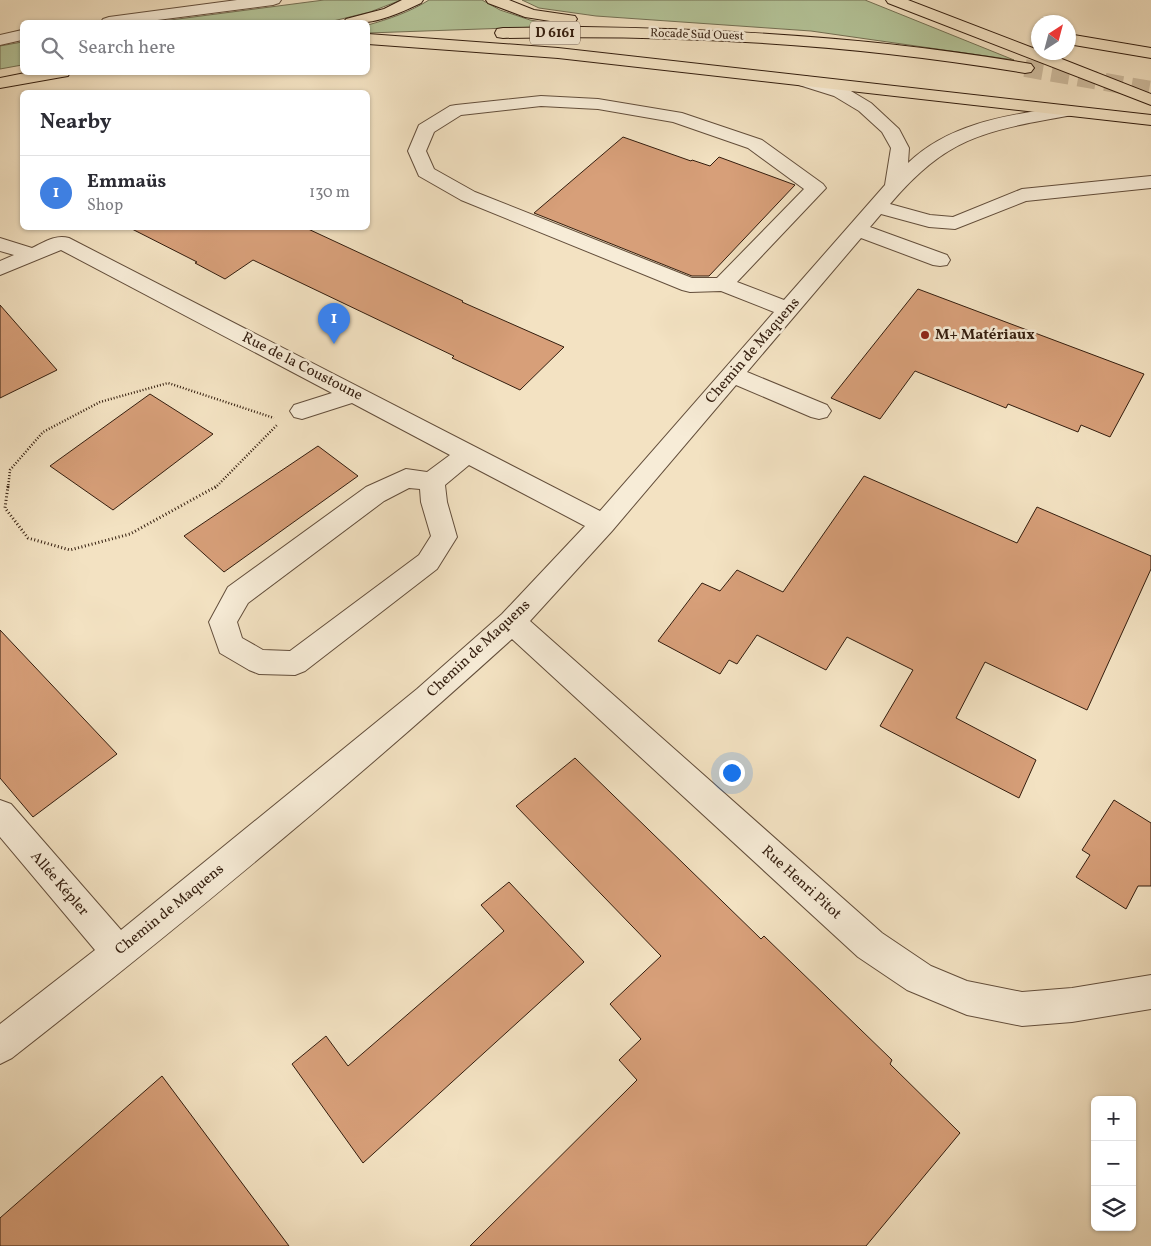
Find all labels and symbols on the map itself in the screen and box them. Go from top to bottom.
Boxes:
north arrow [1031,15,1076,60]
road number: D 6161 [530,22,580,44]
street label: Rocade Sud Ouest [650,25,744,45]
street label: Chemin de Maquens [701,293,805,409]
pin: 1 [318,303,350,344]
place label: M+ Matériaux [935,325,1035,346]
street label: Rue de la Coustoune [238,328,366,406]
marker: M+ Matériaux [919,329,931,341]
street label: Chemin de Maquens [423,595,535,703]
your location [719,760,745,786]
street label: Rue Henri Pitot [756,841,846,925]
street label: Allée Képler [25,847,93,921]
street label: Chemin de Maquens [111,859,229,961]

